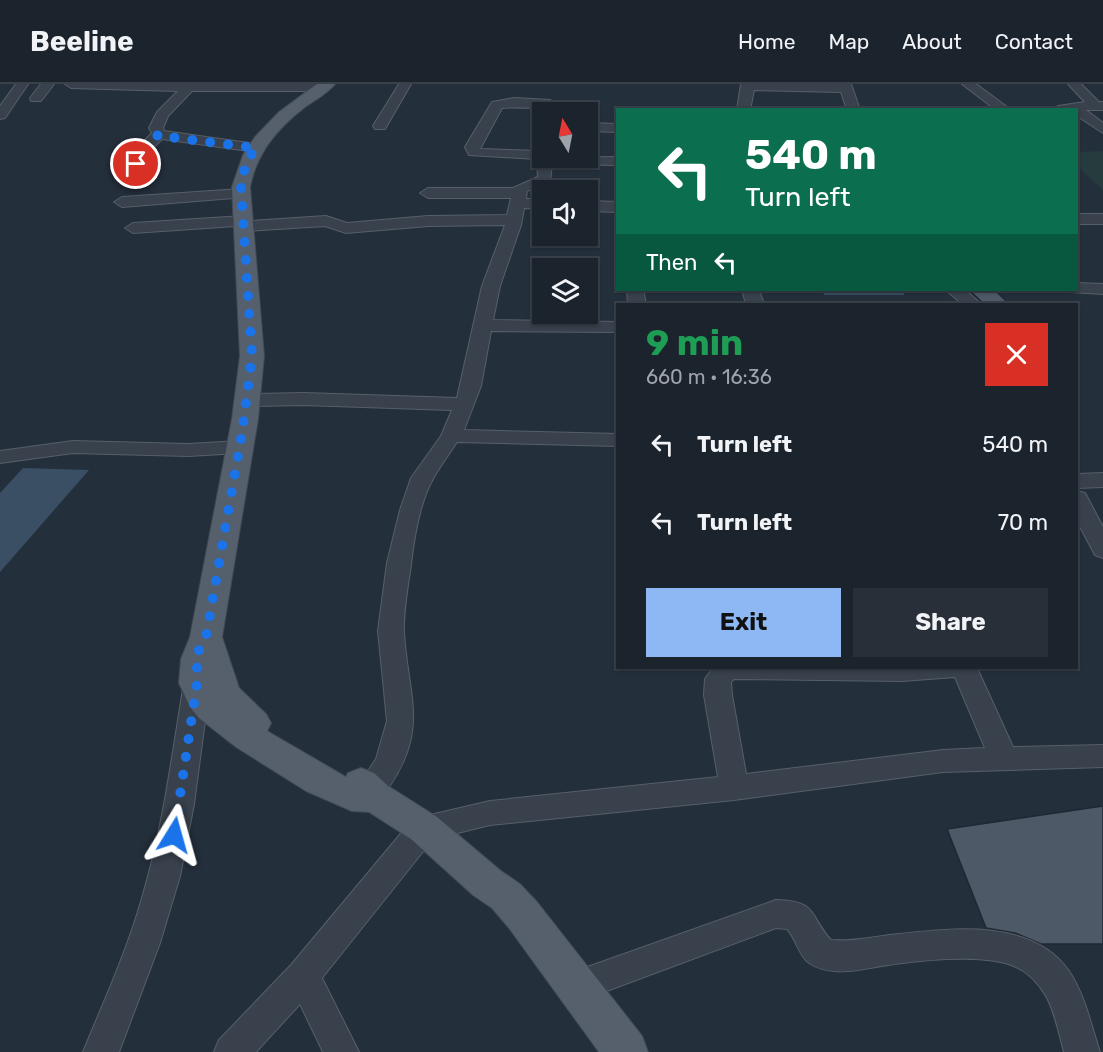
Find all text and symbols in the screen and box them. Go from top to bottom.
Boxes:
text: Beeline [30,25,134,58]
text: Home [738,29,795,54]
text: Map [828,29,869,54]
text: About [902,29,962,54]
text: Contact [995,29,1073,54]
north arrow [532,102,598,168]
map controls [532,102,598,324]
text: 540 m [745,130,877,180]
icon: left [646,132,724,210]
pin [110,138,161,189]
icon: arrive [119,147,152,180]
button: sound [532,180,598,246]
text: Turn left [745,181,850,213]
icon: left [709,246,742,279]
text: Then [646,249,697,276]
button: layers [532,258,598,324]
text: 9 min [646,321,743,364]
button: close [985,323,1048,386]
text: 660 m · 16:36 [646,365,772,389]
icon: left [646,428,679,461]
text: Turn left [697,431,792,458]
text: 540 m [982,431,1048,458]
icon: left [646,506,679,539]
text: Turn left [697,509,792,536]
text: 70 m [998,509,1048,536]
button: Exit [646,588,841,657]
button: Share [853,588,1048,657]
position arrow [142,803,206,867]

